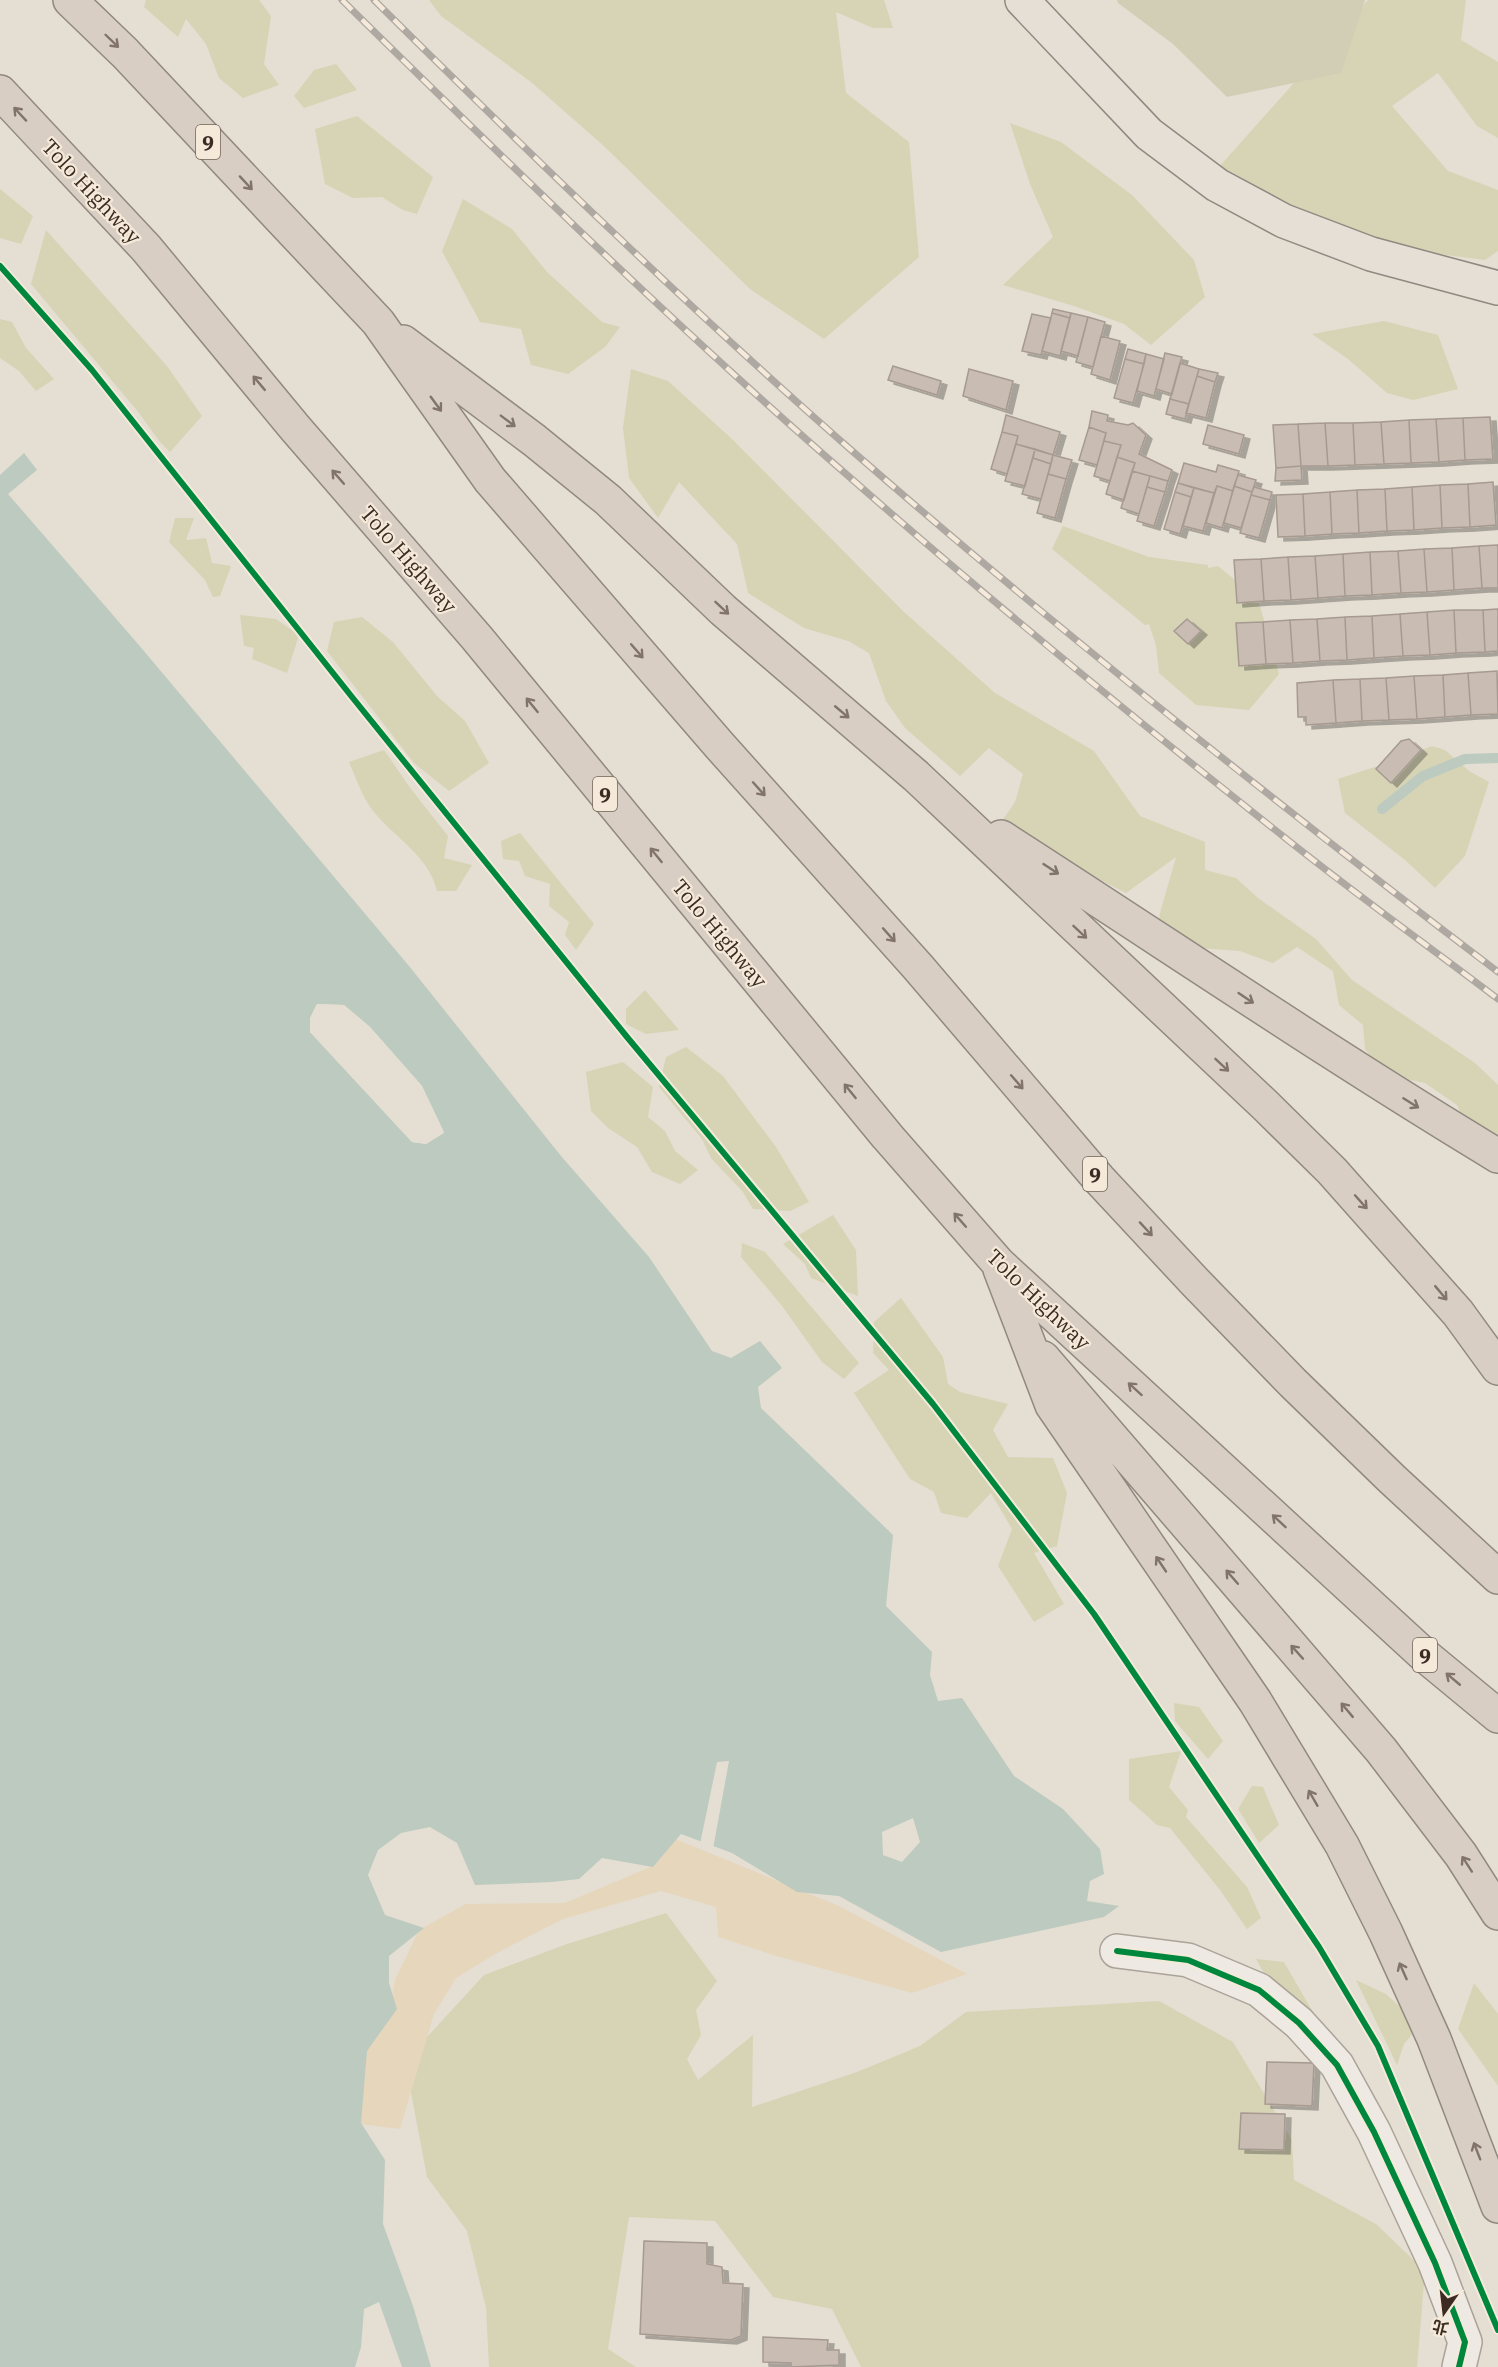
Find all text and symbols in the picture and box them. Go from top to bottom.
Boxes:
one-way arrow [105,34,120,48]
one-way arrow [13,106,27,121]
road number: 9 [196,125,220,159]
street label: Tolo Highway [36,133,148,250]
one-way arrow [239,175,253,190]
one-way arrow [253,376,266,392]
one-way arrow [430,396,442,412]
one-way arrow [500,414,516,427]
one-way arrow [331,470,345,485]
street label: Tolo Highway [355,499,464,619]
one-way arrow [714,601,729,615]
one-way arrow [631,643,644,659]
one-way arrow [525,698,539,713]
one-way arrow [834,705,850,718]
road number: 9 [593,777,617,811]
one-way arrow [752,782,766,797]
one-way arrow [649,848,662,864]
one-way arrow [1042,864,1059,876]
street label: Tolo Highway [666,873,774,994]
one-way arrow [1073,925,1088,940]
one-way arrow [882,927,896,942]
one-way arrow [1238,992,1254,1004]
one-way arrow [1215,1058,1230,1072]
one-way arrow [1010,1074,1023,1090]
one-way arrow [843,1084,857,1099]
one-way arrow [1402,1096,1419,1109]
road number: 9 [1083,1157,1107,1191]
one-way arrow [1353,1194,1367,1209]
one-way arrow [953,1213,967,1228]
one-way arrow [1138,1221,1153,1236]
street label: Tolo Highway [981,1242,1097,1356]
one-way arrow [1434,1285,1448,1300]
one-way arrow [1128,1382,1143,1396]
one-way arrow [1271,1514,1286,1528]
one-way arrow [1154,1556,1167,1573]
one-way arrow [1225,1569,1238,1585]
road number: 9 [1413,1638,1437,1672]
one-way arrow [1290,1645,1304,1660]
one-way arrow [1446,1672,1461,1686]
one-way arrow [1340,1703,1354,1718]
one-way arrow [1307,1790,1319,1807]
one-way arrow [1460,1856,1472,1873]
one-way arrow [1397,1962,1408,1980]
one-way arrow [1471,2142,1482,2161]
north arrow [1414,2283,1474,2343]
text: 北 [1430,2316,1451,2339]

